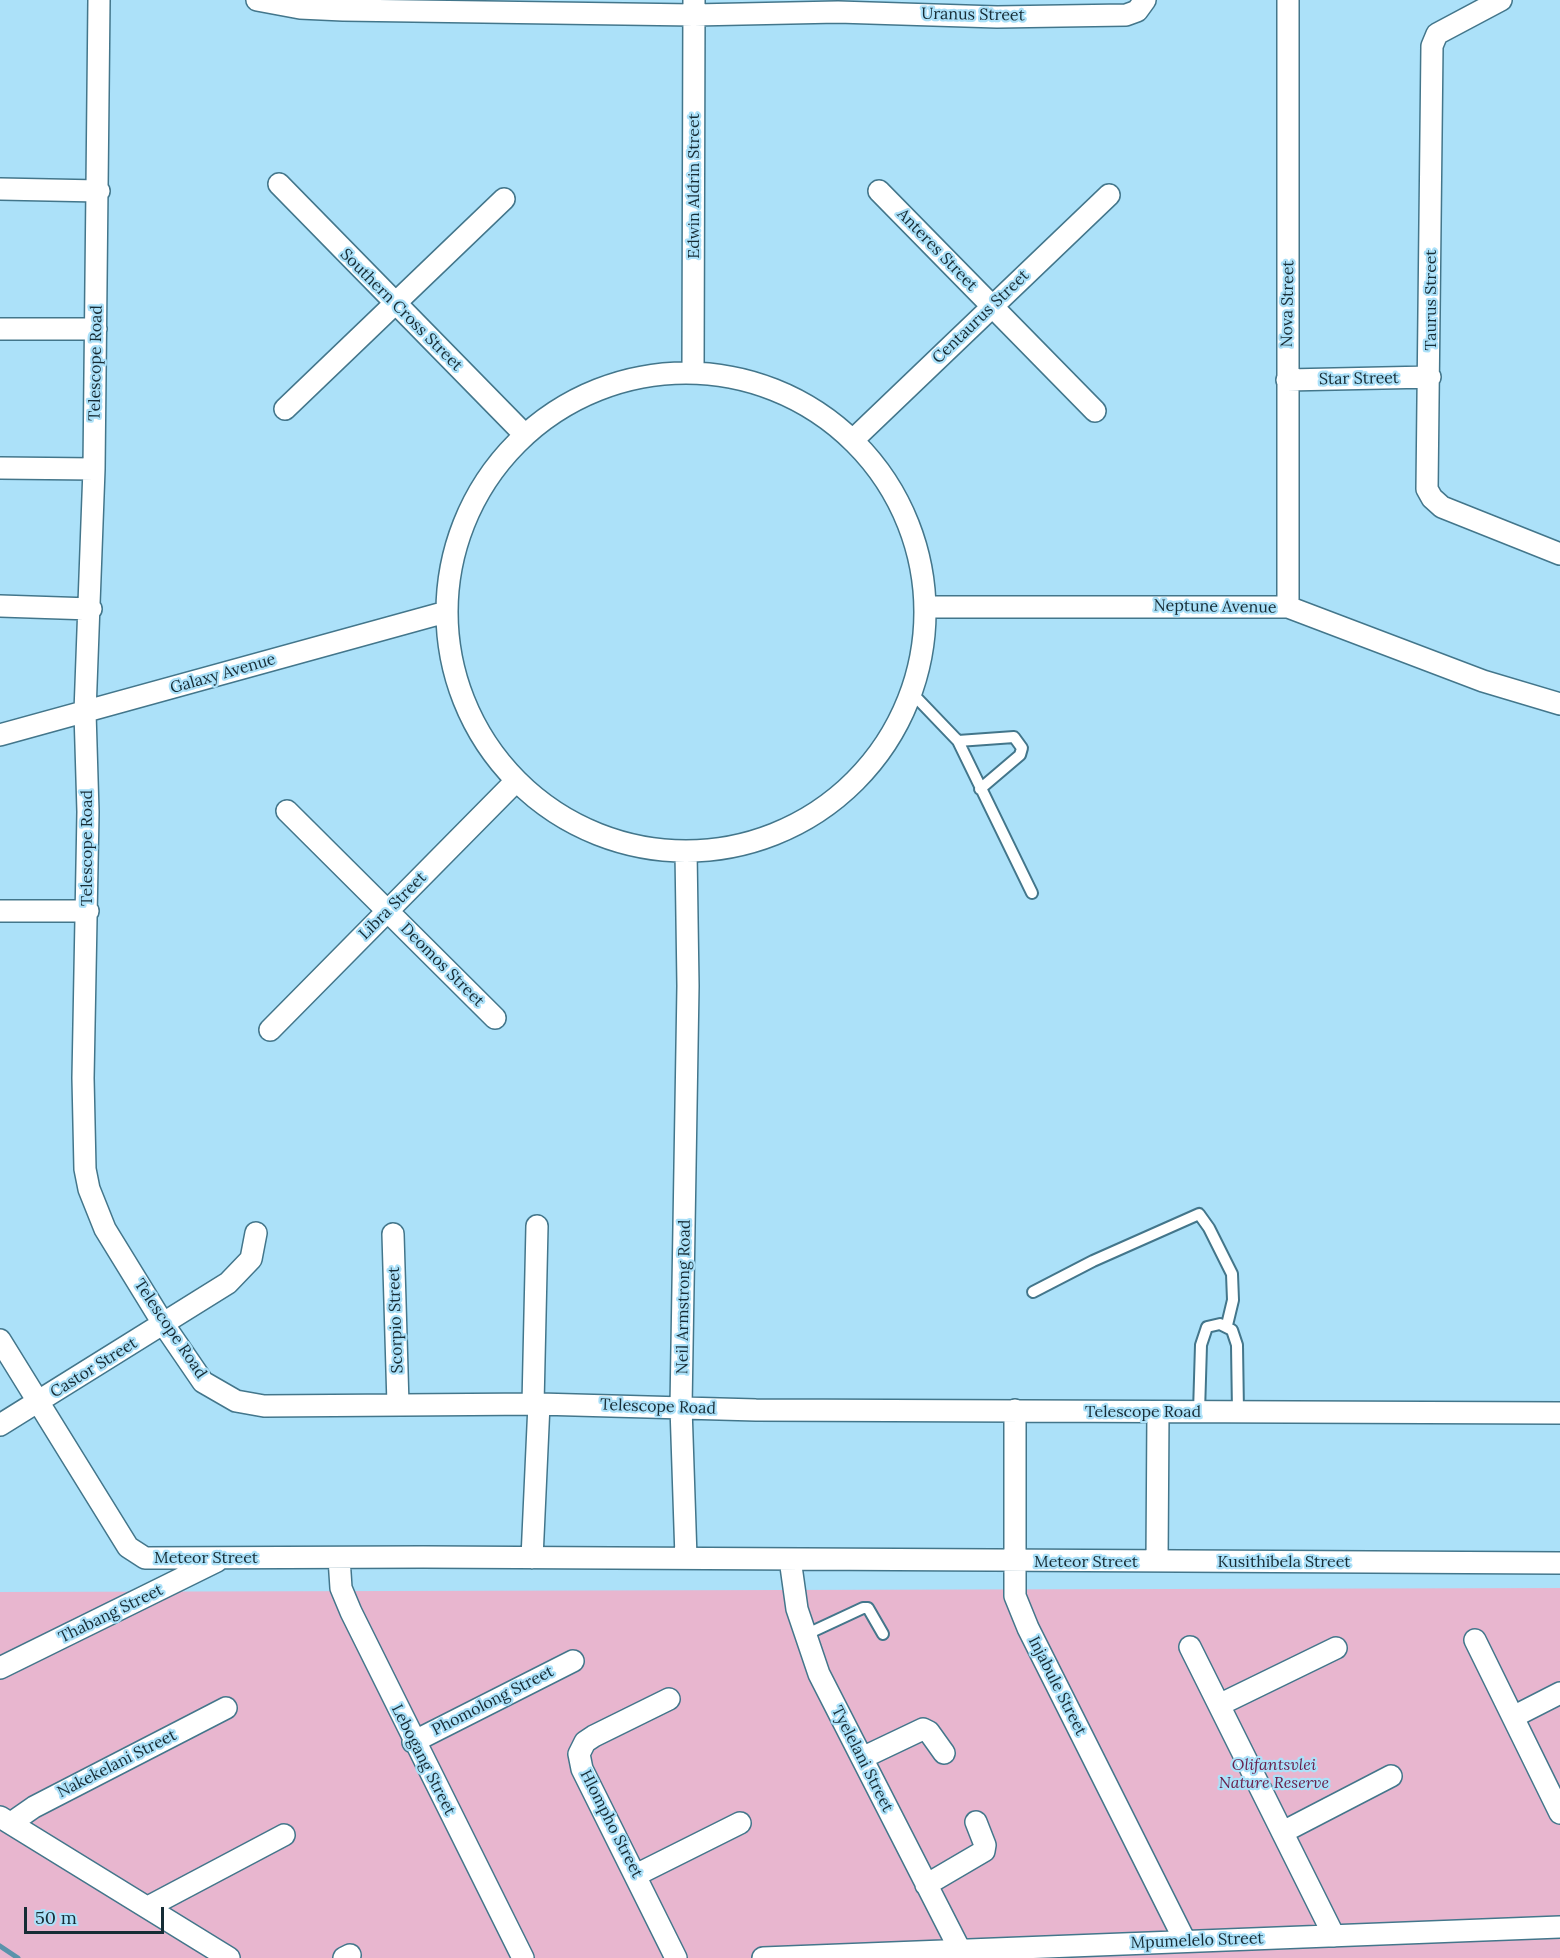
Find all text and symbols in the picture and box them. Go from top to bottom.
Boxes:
street label: Uranus Street [921,4,1025,26]
street label: Edwin Aldrin Street [684,113,704,259]
street label: Anteres Street [893,205,981,295]
street label: Southern Cross Street [336,245,466,375]
street label: Taurus Street [1421,249,1441,351]
street label: Nova Street [1278,260,1298,348]
street label: Centaurus Street [929,266,1033,368]
street label: Telescope Road [85,305,107,421]
street label: Star Street [1319,369,1399,389]
street label: Neptune Avenue [1153,596,1277,618]
street label: Galaxy Avenue [168,650,278,698]
street label: Telescope Road [77,790,97,906]
street label: Libra Street [355,868,431,944]
street label: Deomos Street [396,919,488,1011]
street label: Neil Armstrong Road [673,1220,695,1374]
street label: Scorpio Street [385,1266,407,1374]
street label: Telescope Road [130,1276,210,1382]
street label: Castor Street [47,1334,141,1402]
street label: Telescope Road [600,1395,716,1419]
street label: Telescope Road [1085,1402,1201,1422]
street label: Meteor Street [154,1548,258,1568]
street label: Meteor Street [1034,1552,1138,1572]
street label: Kusithibela Street [1218,1552,1350,1572]
street label: Thabang Street [56,1580,166,1648]
street label: Injabule Street [1024,1633,1090,1739]
street label: Phomolong Street [429,1662,557,1740]
street label: Lebogang Street [387,1701,459,1819]
street label: Tyelelani Street [827,1703,897,1815]
street label: Nakekelani Street [54,1726,180,1802]
park label: Olifantsvlei Nature Reserve [1219,1755,1329,1793]
street label: Hlompho Street [576,1767,646,1881]
scale bar [27,1895,166,1933]
text: 50 m [35,1906,77,1929]
street label: Mpumelelo Street [1130,1929,1264,1953]

